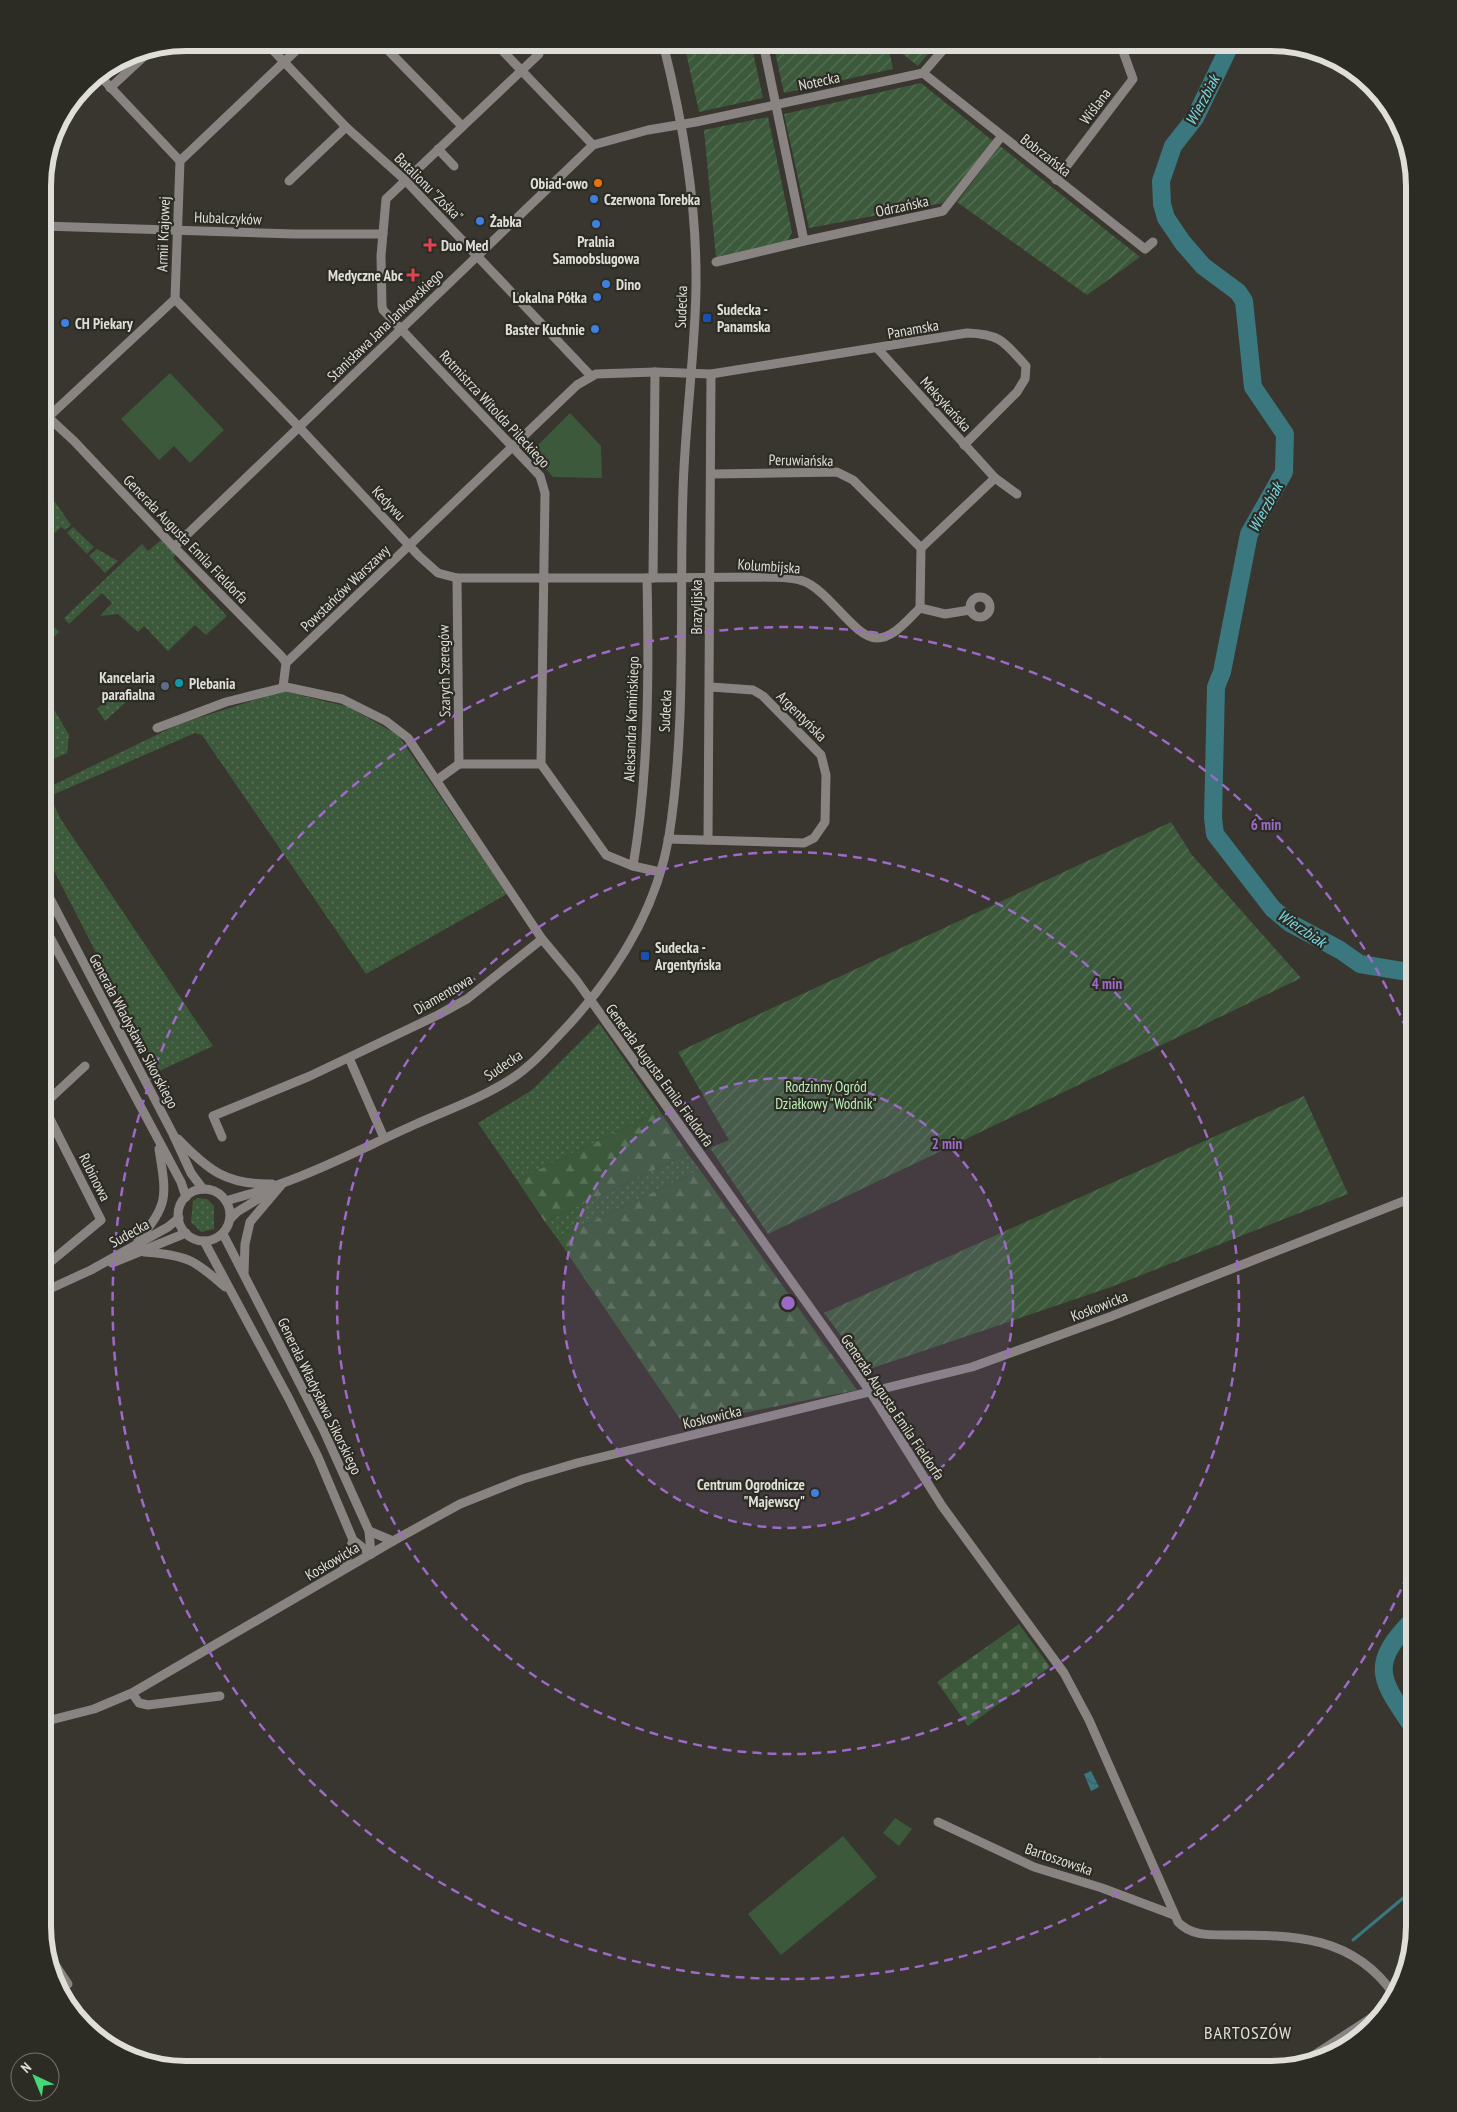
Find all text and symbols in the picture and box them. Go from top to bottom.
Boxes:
street label: Notecka [797,67,841,95]
water label: Wierzbiak [1180,70,1224,129]
street label: Wiślana [1075,84,1115,128]
street label: Bobrzańska [1017,129,1075,181]
street label: Batalionu "Zośka" [391,149,467,225]
place label: Obiad-owo [530,174,588,193]
marker: Obiad-owo [592,177,604,189]
place label: Czerwona Torebka [604,190,700,209]
street label: Odrzańska [874,191,930,221]
marker: Czerwona Torebka [588,193,600,205]
street label: Armii Krajowej [152,196,174,272]
street label: Hubalczyków [194,207,262,229]
place label: Żabka [490,212,522,231]
marker: Żabka [474,215,486,227]
marker: Pralnia Samoobslugowa [590,218,602,230]
place label: Pralnia Samoobslugowa [553,232,639,268]
place label: Duo Med [441,236,489,255]
marker: Duo Med [423,238,437,252]
street label: Stanisława Jana Jankowskiego [323,264,447,386]
place label: Medyczne Abc [328,266,404,285]
marker: Medyczne Abc [407,269,419,281]
place label: Dino [616,275,641,294]
marker: Dino [600,278,612,290]
street label: Sudecka [671,285,691,329]
place label: Lokalna Półka [513,288,587,307]
marker: Lokalna Półka [591,291,603,303]
place label: Sudecka - Panamska [717,300,771,336]
marker: Sudecka - Panamska [701,312,713,324]
place label: CH Piekary [75,314,134,333]
street label: Panamska [886,315,940,343]
marker: CH Piekary [59,317,71,329]
place label: Baster Kuchnie [505,320,585,339]
marker: Baster Kuchnie [589,323,601,335]
street label: Rotmistrza Witolda Pileckiego [436,346,554,472]
street label: Meksykańska [916,373,976,435]
street label: Peruwiańska [768,450,834,470]
street label: Generała Augusta Emila Fieldorfa [119,471,253,607]
water label: Wierzbiak [1243,477,1288,535]
street label: Kedywu [368,482,410,524]
street label: Powstańców Warszawy [296,540,394,635]
street label: Kolumbijska [737,554,801,578]
street label: Brazylijska [687,580,706,635]
street label: Szarych Szeregów [434,625,454,717]
street label: Aleksandra Kamińskiego [619,656,643,782]
place label: Kancelaria parafialna [99,668,155,704]
place label: Plebania [189,674,235,693]
marker: Plebania [173,677,185,689]
marker: Kancelaria parafialna [159,680,171,692]
street label: Argentyńska [773,687,831,745]
street label: Sudecka [654,689,676,733]
text: 6 min [1251,815,1281,834]
water label: Wierzbiak [1274,905,1331,952]
place label: Sudecka - Argentyńska [654,938,721,974]
street label: Generała Władysława Sikorskiego [85,950,183,1112]
marker: Sudecka - Argentyńska [639,950,651,962]
street label: Diamentowa [410,970,476,1018]
text: 4 min [1092,974,1122,993]
street label: Generała Augusta Emila Fieldorfa [602,1000,718,1150]
street label: Sudecka [480,1045,526,1085]
park label: Rodzinny Ogród Działkowy "Wodnik" [775,1077,877,1113]
text: 2 min [932,1134,962,1153]
street label: Rubinowa [75,1150,115,1204]
street label: Sudecka [106,1214,152,1252]
street label: Koskowicka [1068,1286,1130,1326]
centre of rings [779,1294,797,1312]
street label: Generała Władysława Sikorskiego [274,1314,366,1478]
street label: Generała Augusta Emila Fieldorfa [837,1330,949,1484]
street label: Koskowicka [681,1401,743,1433]
place label: Centrum Ogrodnicze "Majewscy" [697,1475,805,1511]
marker: Centrum Ogrodnicze "Majewscy" [809,1487,821,1499]
street label: Koskowicka [302,1537,362,1585]
street label: Bartoszowska [1023,1839,1095,1879]
district label: BARTOSZÓW [1204,2021,1292,2044]
north arrow [10,2052,60,2102]
text: N [17,2059,35,2077]

